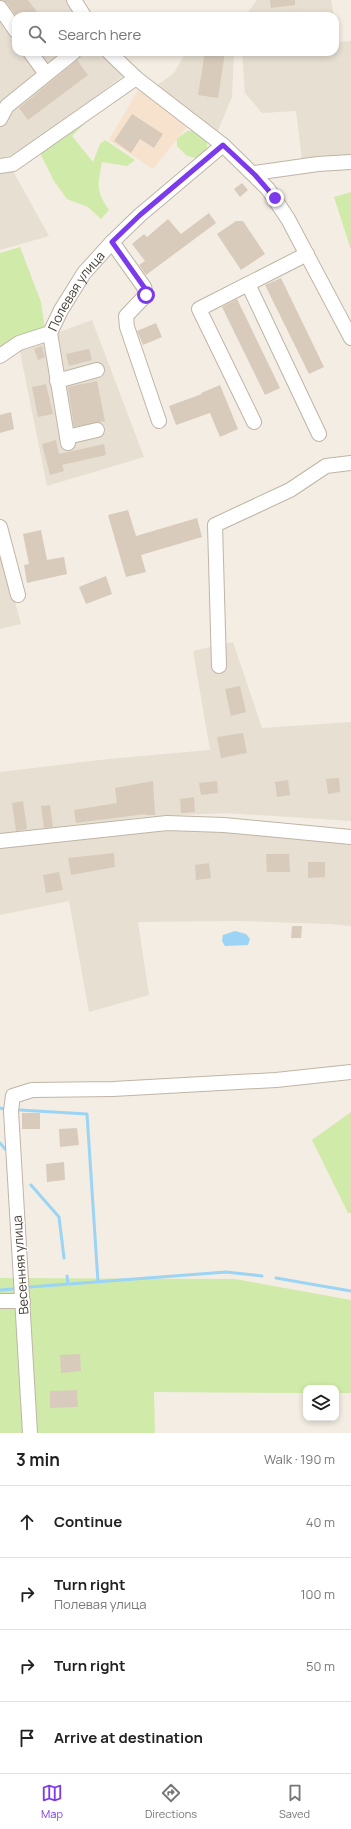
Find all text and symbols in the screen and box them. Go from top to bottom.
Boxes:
search box [12,12,339,56]
icon: search [26,23,48,45]
text: Search here [58,24,141,45]
route end [266,189,284,207]
street label: Полевая улица [43,247,109,334]
route start [137,286,155,304]
street label: Весенняя улица [8,1215,32,1315]
map controls [303,1385,339,1421]
button: layers [303,1385,339,1421]
text: 3 min [16,1448,60,1471]
text: Walk · 190 m [264,1450,335,1468]
icon: ahead [16,1511,38,1533]
text: Continue [54,1511,122,1532]
text: 40 m [306,1513,335,1531]
text: Turn right [54,1574,125,1595]
icon: right [16,1583,38,1605]
text: 100 m [300,1585,335,1603]
text: Полевая улица [54,1595,146,1613]
icon: right [16,1655,38,1677]
text: Turn right [54,1655,125,1676]
text: 50 m [306,1657,335,1675]
icon: arrive [16,1727,38,1749]
text: Arrive at destination [54,1727,203,1748]
tab: Map [41,1782,63,1821]
tab: Directions [145,1782,197,1821]
tab: Saved [279,1782,310,1821]

